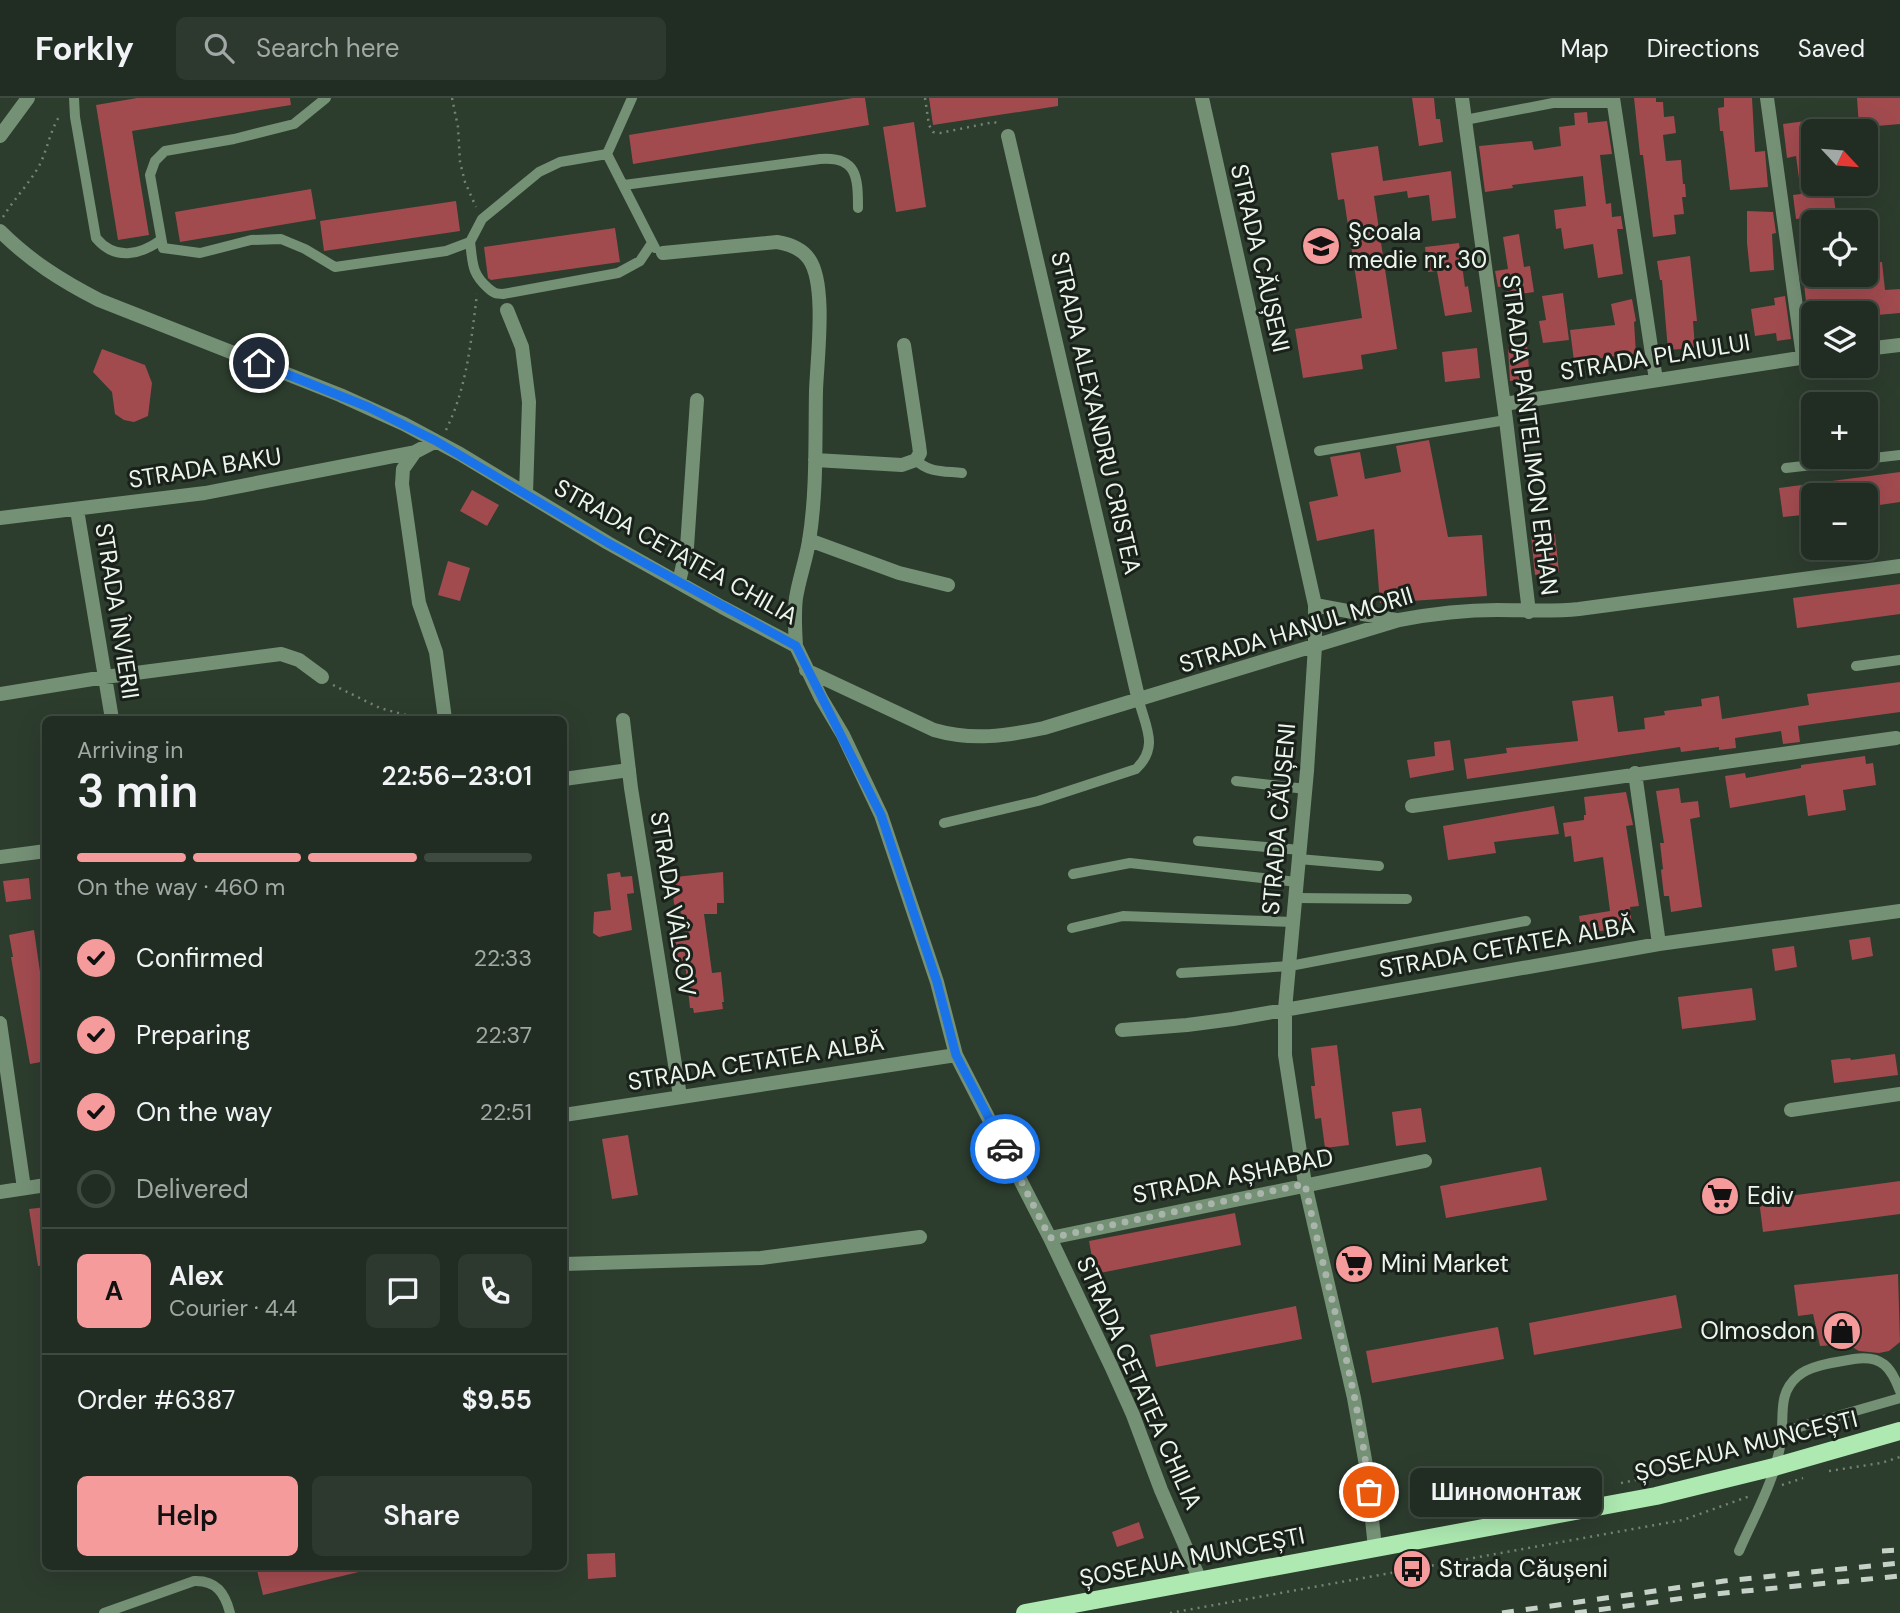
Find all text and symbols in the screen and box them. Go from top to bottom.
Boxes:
search box [176,17,666,80]
text: Forkly [35,27,134,70]
icon: search [200,29,238,67]
text: Search here [256,31,399,65]
text: Map [1561,33,1609,64]
text: Directions [1647,33,1760,64]
text: Saved [1798,33,1865,64]
north arrow [1801,119,1878,196]
map controls [1801,119,1878,560]
street label: STRADA CĂUȘENI [1224,161,1297,355]
button: locate [1801,210,1878,287]
place label: Şcoala medie nr. 30 [1348,216,1487,275]
school or university icon: Şcoala medie nr. 30 [1300,225,1342,267]
street label: STRADA ALEXANDRU CRISTEA [1044,248,1149,577]
street label: STRADA PANTELIMON ERHAN [1495,273,1566,597]
button: layers [1801,301,1878,378]
street label: STRADA PLAIULUI [1558,326,1752,387]
pin [229,333,289,393]
icon: home [240,344,278,382]
button: + [1801,392,1878,469]
street label: STRADA BAKU [126,440,284,495]
street label: STRADA CETATEA CHILIA [549,472,804,632]
button: − [1801,483,1878,560]
street label: STRADA ÎNVIERII [88,521,147,701]
street label: STRADA HANUL MORII [1175,579,1416,680]
street label: STRADA CĂUȘENI [1255,722,1302,916]
text: Arriving in [77,735,183,765]
text: 22:56–23:01 [381,759,532,793]
text: 3 min [77,761,198,821]
street label: STRADA VÂLCOV [644,809,703,999]
text: On the way · 460 m [77,872,285,902]
street label: STRADA CETATEA ALBĂ [1377,909,1637,984]
icon: check [77,939,115,977]
text: Confirmed [136,941,263,975]
text: 22:33 [474,943,532,973]
icon: check [77,1016,115,1054]
text: Preparing [136,1018,251,1052]
text: 22:37 [475,1020,532,1050]
street label: STRADA CETATEA ALBĂ [625,1026,886,1097]
icon: check [77,1093,115,1131]
text: On the way [136,1095,272,1129]
text: 22:51 [480,1097,532,1127]
courier [970,1114,1040,1184]
icon: car [986,1130,1024,1168]
street label: STRADA AȘHABAD [1130,1141,1336,1210]
text: Delivered [136,1172,249,1206]
supermarket icon: Ediv [1699,1175,1741,1217]
place label: Ediv [1747,1180,1794,1211]
supermarket icon: Mini Market [1333,1243,1375,1285]
place label: Mini Market [1381,1248,1509,1279]
street label: STRADA CETATEA CHILIA [1070,1251,1209,1514]
button: chat [366,1254,440,1328]
button: phone [458,1254,532,1328]
text: Alex [169,1259,224,1293]
text: A [105,1274,123,1308]
text: Courier · 4.4 [169,1293,297,1323]
shop icon: Olmosdon [1821,1310,1863,1352]
place label: Olmosdon [1700,1315,1815,1346]
text: Order #6387 [77,1383,235,1417]
text: $9.55 [462,1383,532,1417]
street label: ȘOSEAUA MUNCEȘTI [1631,1403,1861,1488]
pin [1339,1462,1399,1522]
callout: Шиномонтаж [1411,1468,1604,1516]
icon: bag [1350,1473,1388,1511]
button: Help [77,1476,298,1556]
button: Share [312,1476,532,1556]
text: Шиномонтаж [1431,1477,1581,1507]
street label: ȘOSEAUA MUNCEȘTI [1077,1519,1307,1594]
bus stop icon: Strada Căușeni [1391,1548,1433,1590]
place label: Strada Căușeni [1439,1553,1608,1584]

